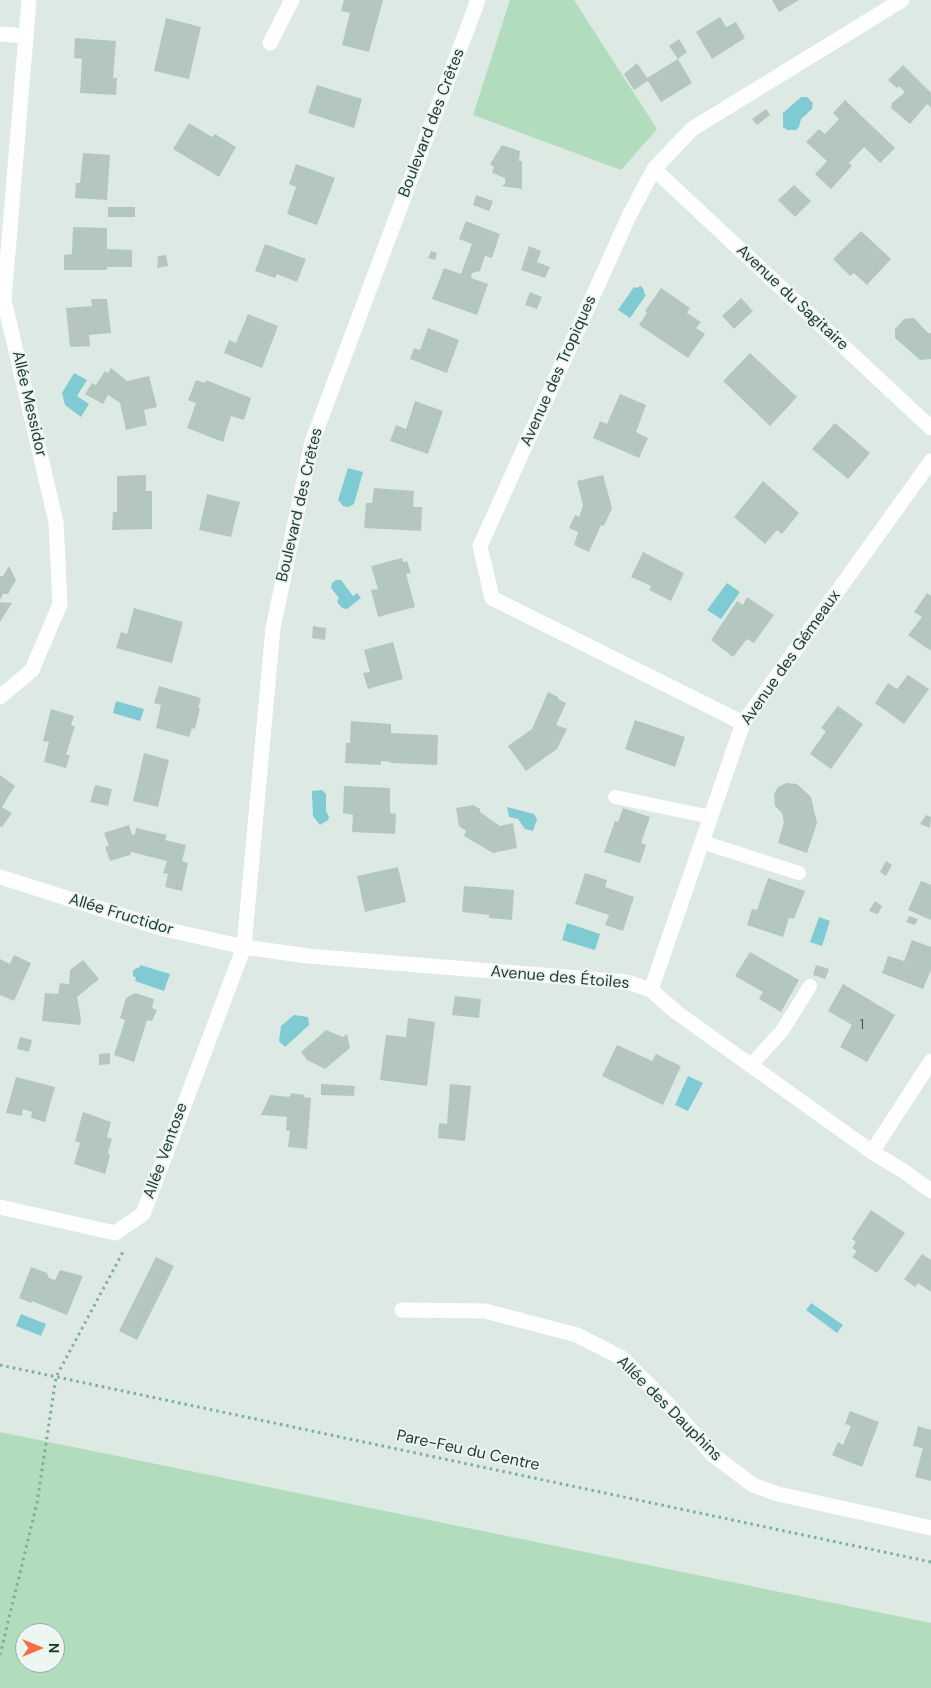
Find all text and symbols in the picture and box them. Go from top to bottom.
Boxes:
street label: Boulevard des Crêtes [395,46,469,200]
street label: Avenue du Sagitaire [732,241,852,355]
street label: Avenue des Tropiques [517,292,601,450]
street label: Allée Messidor [7,349,51,459]
street label: Boulevard des Crêtes [273,426,327,584]
street label: Avenue des Gémeaux [737,587,845,729]
street label: Allée Fructidor [66,890,176,940]
street label: Avenue des Étoiles [490,962,630,994]
house number: 1 [860,1017,864,1033]
street label: Allée Ventose [140,1100,192,1202]
street label: Allée des Dauphins [612,1352,726,1466]
street label: Pare-Feu du Centre [395,1426,541,1476]
north arrow [15,1623,65,1673]
text: N [45,1643,63,1653]

